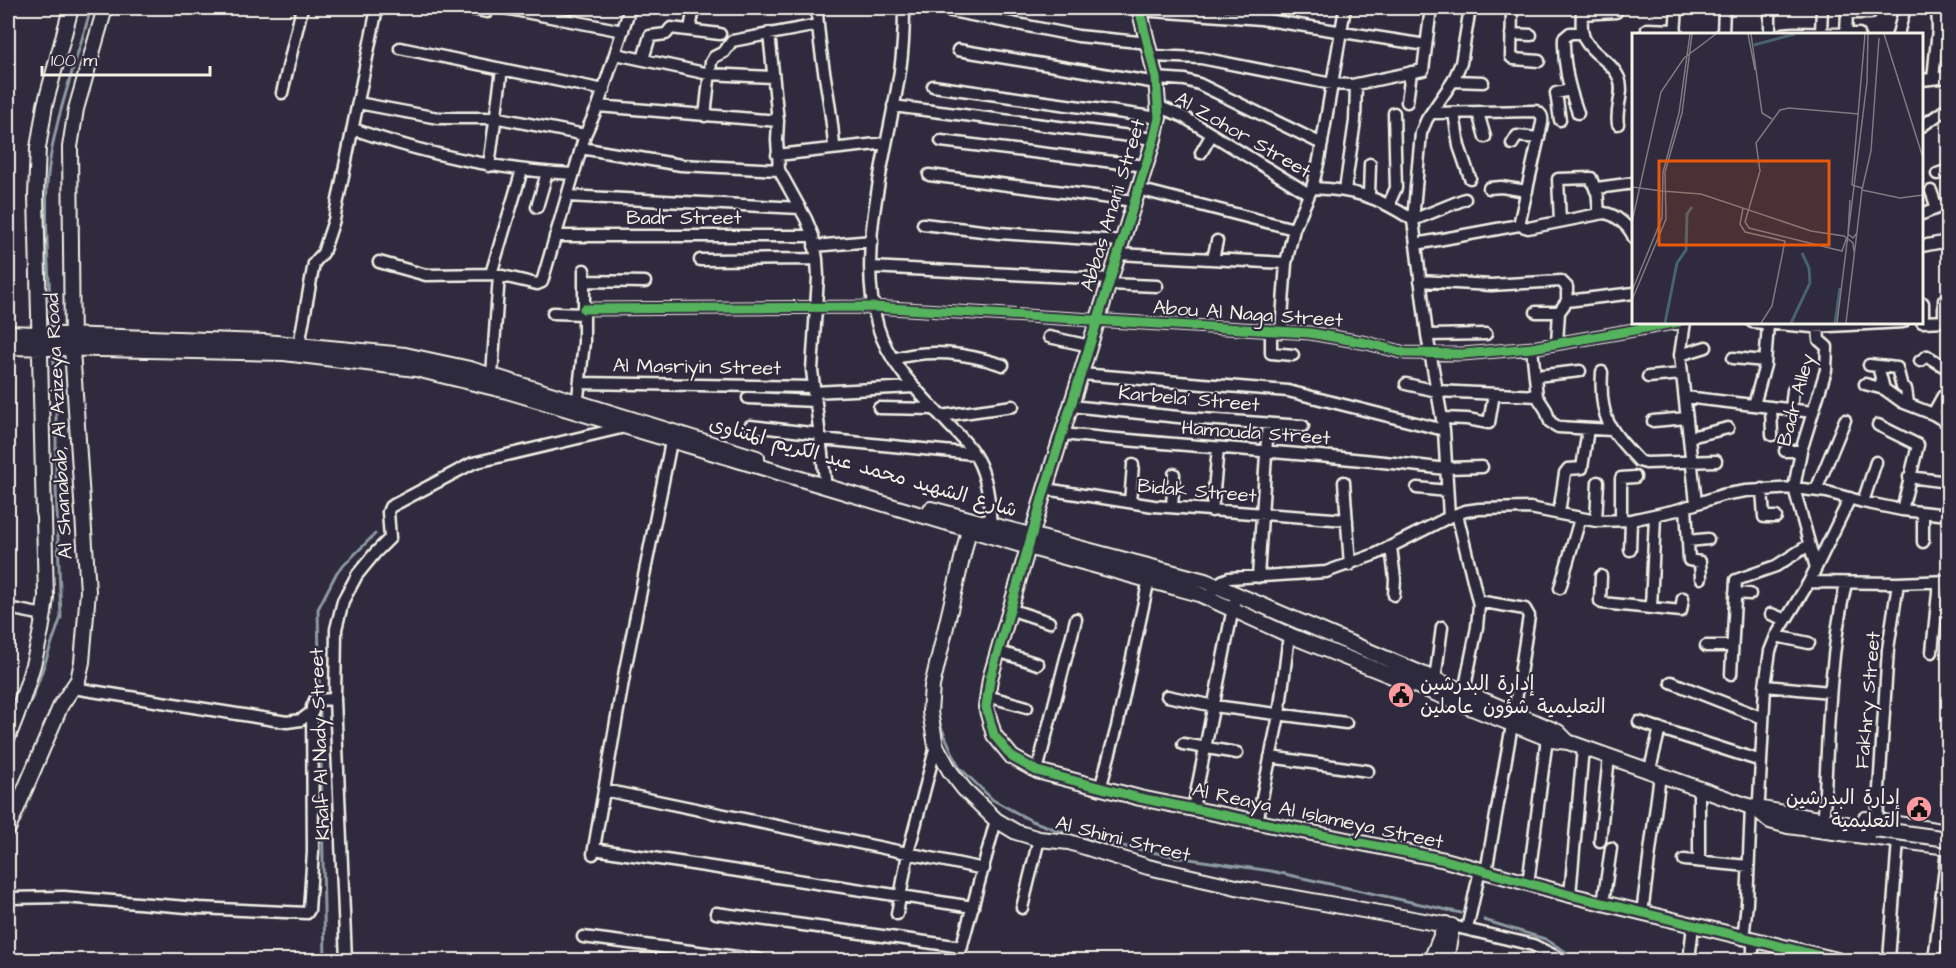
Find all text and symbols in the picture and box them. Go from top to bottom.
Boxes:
inset map [1632,33,1923,324]
scale bar [42,39,210,77]
text: 100 m [51,48,97,73]
street label: Al Zohor Street [1170,85,1316,185]
street label: Abbas Anani Street [1073,115,1153,295]
street label: Badr Street [626,204,742,232]
street label: Al Shanabab, Al Azizeya Road [38,292,81,560]
street label: Abou Al Naga Street [1152,293,1344,336]
street label: Badr Alley [1770,351,1823,450]
street label: Al Masriyin Street [613,352,781,383]
street label: Karbela' Street [1117,379,1261,419]
street label: شارع الشهيد محمد عبد الكريم المتناوى [706,410,1020,524]
street label: Hamouda Street [1181,414,1331,452]
street label: Bidak Street [1136,472,1258,510]
street label: Fakhry Street [1848,630,1889,770]
street label: Khalf Al Nady Street [303,647,338,841]
place label: إدارة البدرشين التعليمية شؤون عاملين [1420,670,1606,721]
public building icon: إدارة البدرشين التعليمية شؤون عاملين [1386,680,1416,710]
street label: Al Reaya Al Islameya Street [1190,776,1446,857]
place label: إدارة البدرشين التعليمية [1786,784,1900,835]
public building icon: إدارة البدرشين التعليمية [1904,794,1934,824]
street label: Al Shimi Street [1053,809,1193,869]

